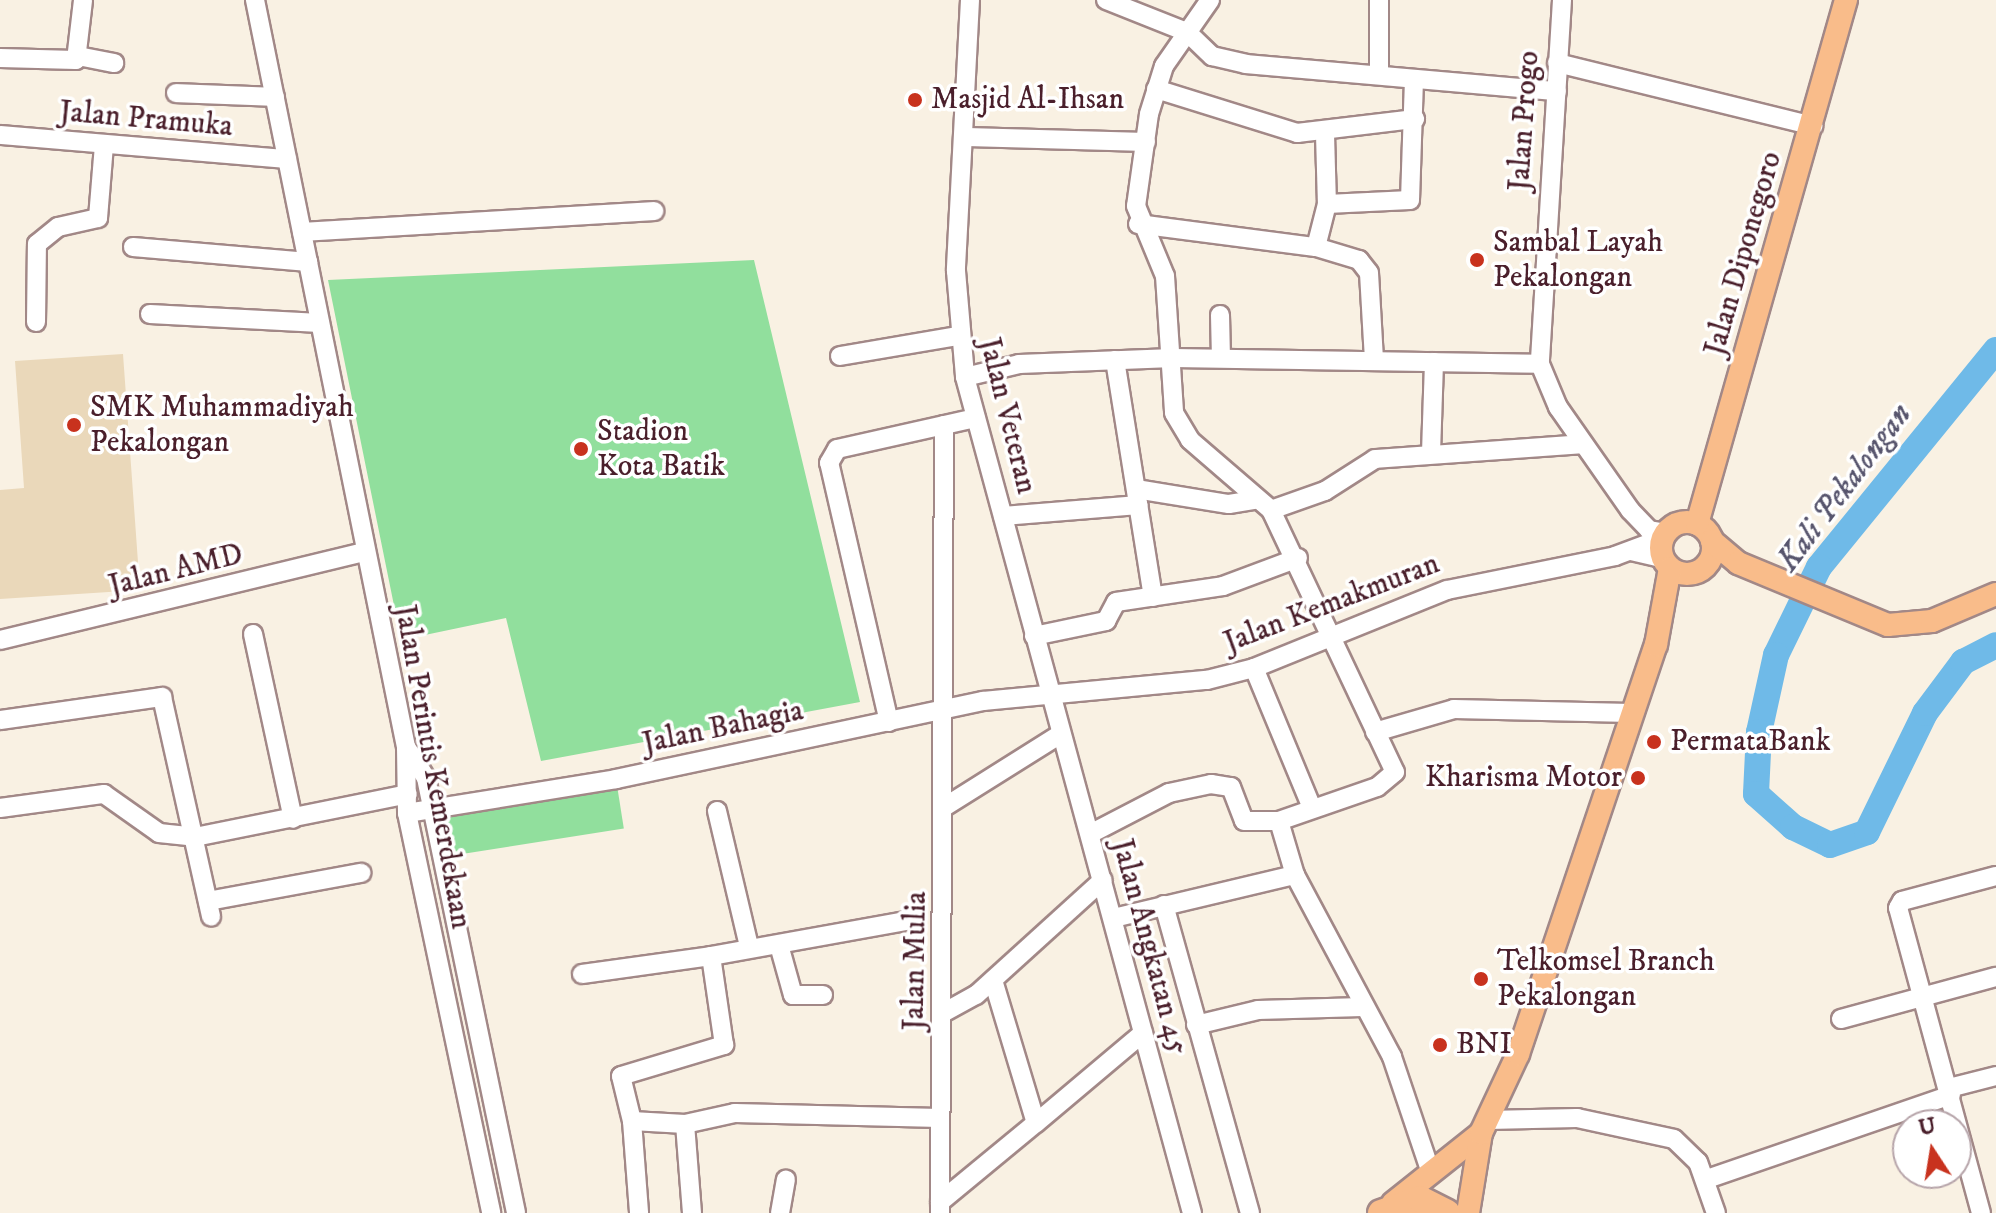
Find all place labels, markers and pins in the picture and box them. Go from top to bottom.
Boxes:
place label: Masjid Al-Ihsan [931,82,1124,118]
marker: Masjid Al-Ihsan [906,91,924,109]
place label: Sambal Layah Pekalongan [1493,225,1663,296]
marker: Sambal Layah Pekalongan [1468,251,1486,269]
place label: SMK Muhammadiyah Pekalongan [90,390,354,460]
place label: Stadion Kota Batik [597,414,725,484]
marker: SMK Muhammadiyah Pekalongan [65,416,83,434]
marker: Stadion Kota Batik [572,440,590,458]
place label: PermataBank [1670,724,1831,760]
marker: PermataBank [1645,733,1663,751]
place label: Kharisma Motor [1425,760,1622,796]
marker: Kharisma Motor [1629,769,1647,787]
place label: Telkomsel Branch Pekalongan [1497,944,1715,1014]
marker: Telkomsel Branch Pekalongan [1472,970,1490,988]
place label: BNI [1456,1027,1512,1063]
marker: BNI [1431,1036,1449,1054]

